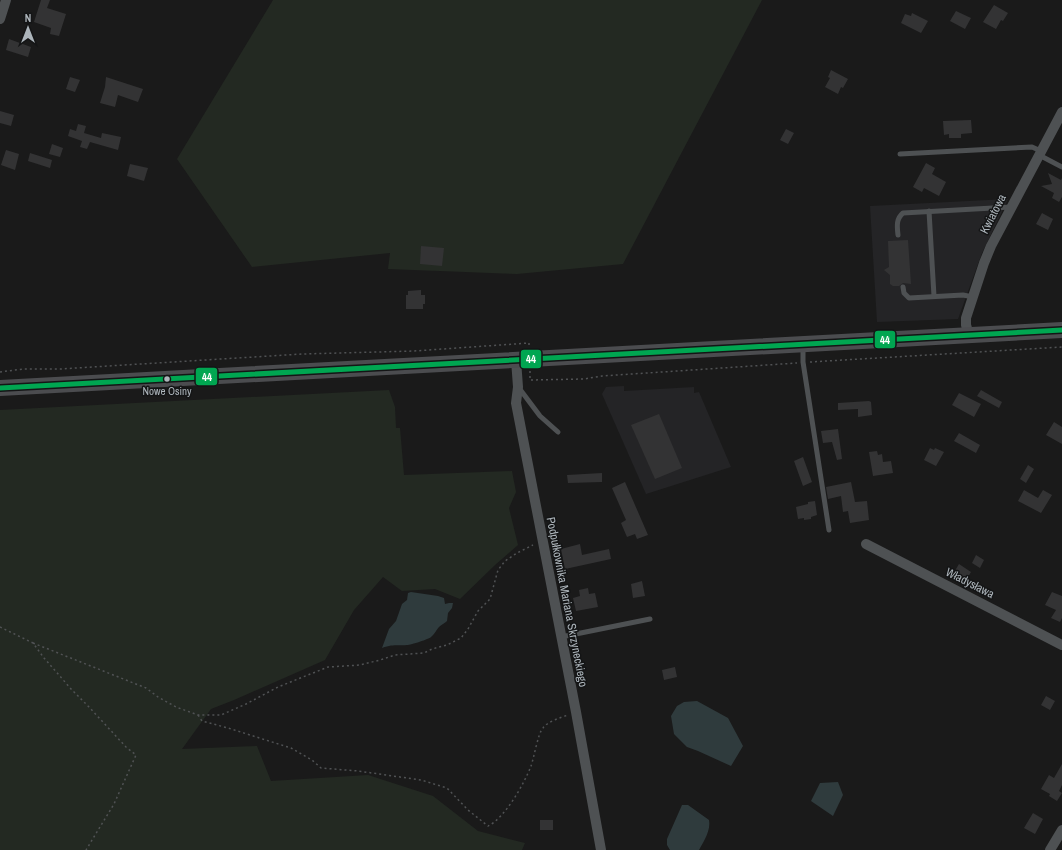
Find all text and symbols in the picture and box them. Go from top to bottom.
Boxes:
north arrow [8,8,48,48]
text: N [25,11,31,25]
street label: Kwiatowa [976,191,1010,237]
line badge: 44 [874,330,896,349]
text: 44 [880,333,890,347]
line badge: 44 [520,349,542,369]
text: 44 [526,352,536,366]
line badge: 44 [195,367,218,386]
text: 44 [202,370,212,384]
marker: Nowe Osiny [162,374,172,384]
place label: Nowe Osiny [142,384,192,398]
street label: Podpułkownika Mariana Skrzyneckiego [543,516,591,688]
street label: Władysława [943,564,997,602]

